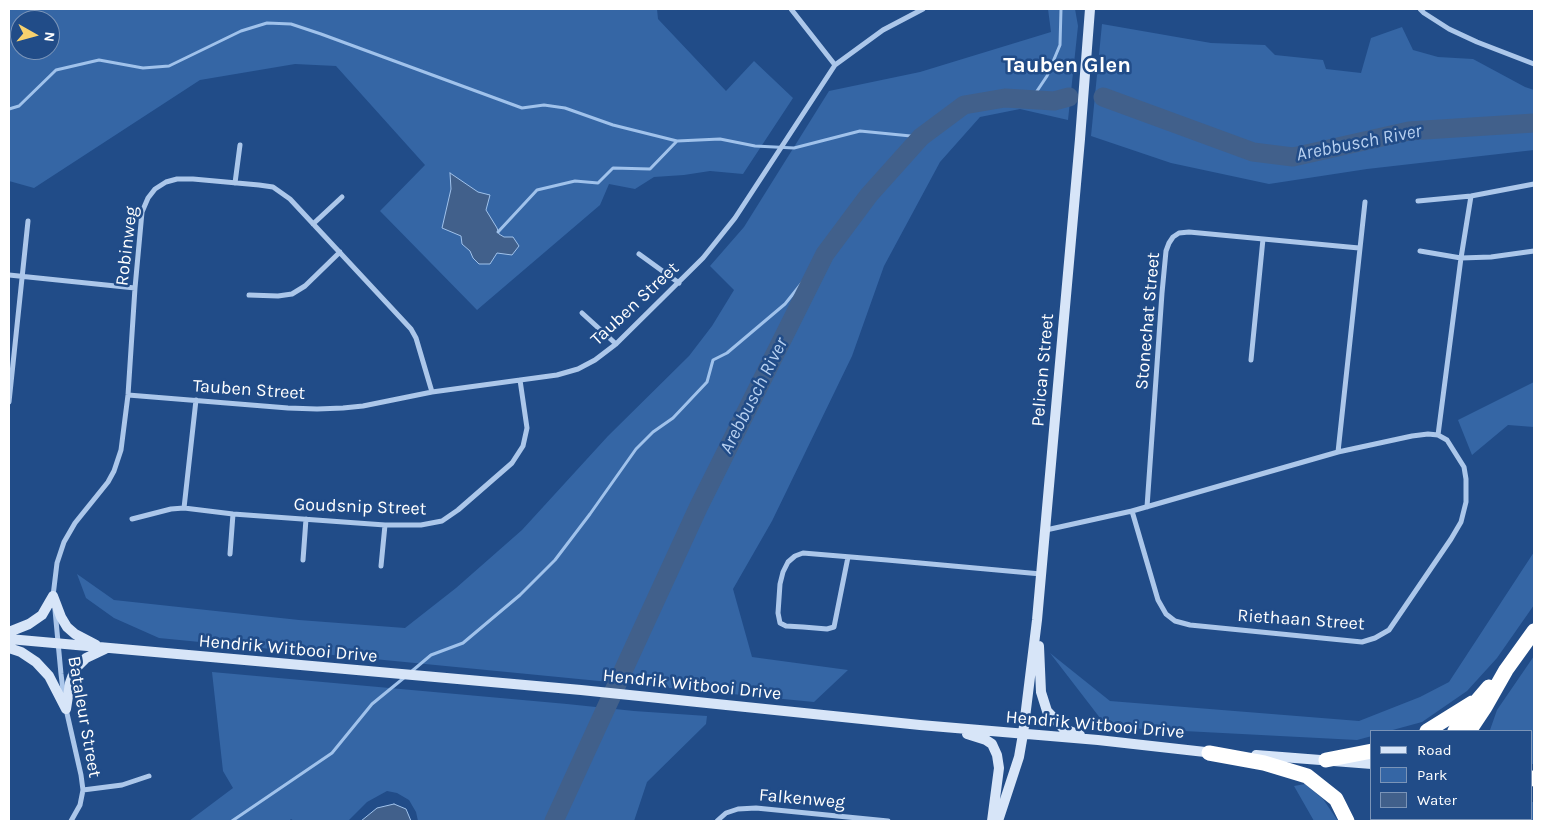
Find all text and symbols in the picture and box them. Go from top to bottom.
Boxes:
north arrow [10,10,60,60]
text: N [40,31,58,43]
district label: Tauben Glen [1003,53,1131,79]
water label: Arebbusch River [1294,120,1424,166]
street label: Robinweg [111,205,143,287]
street label: Stonechat Street [1131,251,1165,391]
street label: Tauben Street [586,258,684,350]
street label: Pelican Street [1027,313,1059,427]
water label: Arebbusch River [715,334,793,458]
street label: Tauben Street [192,375,306,405]
street label: Goudsnip Street [293,494,427,520]
street label: Riethaan Street [1237,605,1365,635]
street label: Hendrik Witbooi Drive [198,630,378,668]
street label: Bataleur Street [63,654,105,780]
street label: Hendrik Witbooi Drive [602,665,782,705]
street label: Hendrik Witbooi Drive [1005,706,1185,744]
legend [1370,730,1533,820]
text: Road [1417,741,1452,759]
text: Park [1417,766,1447,784]
street label: Falkenweg [758,784,846,814]
text: Water [1417,791,1457,809]

